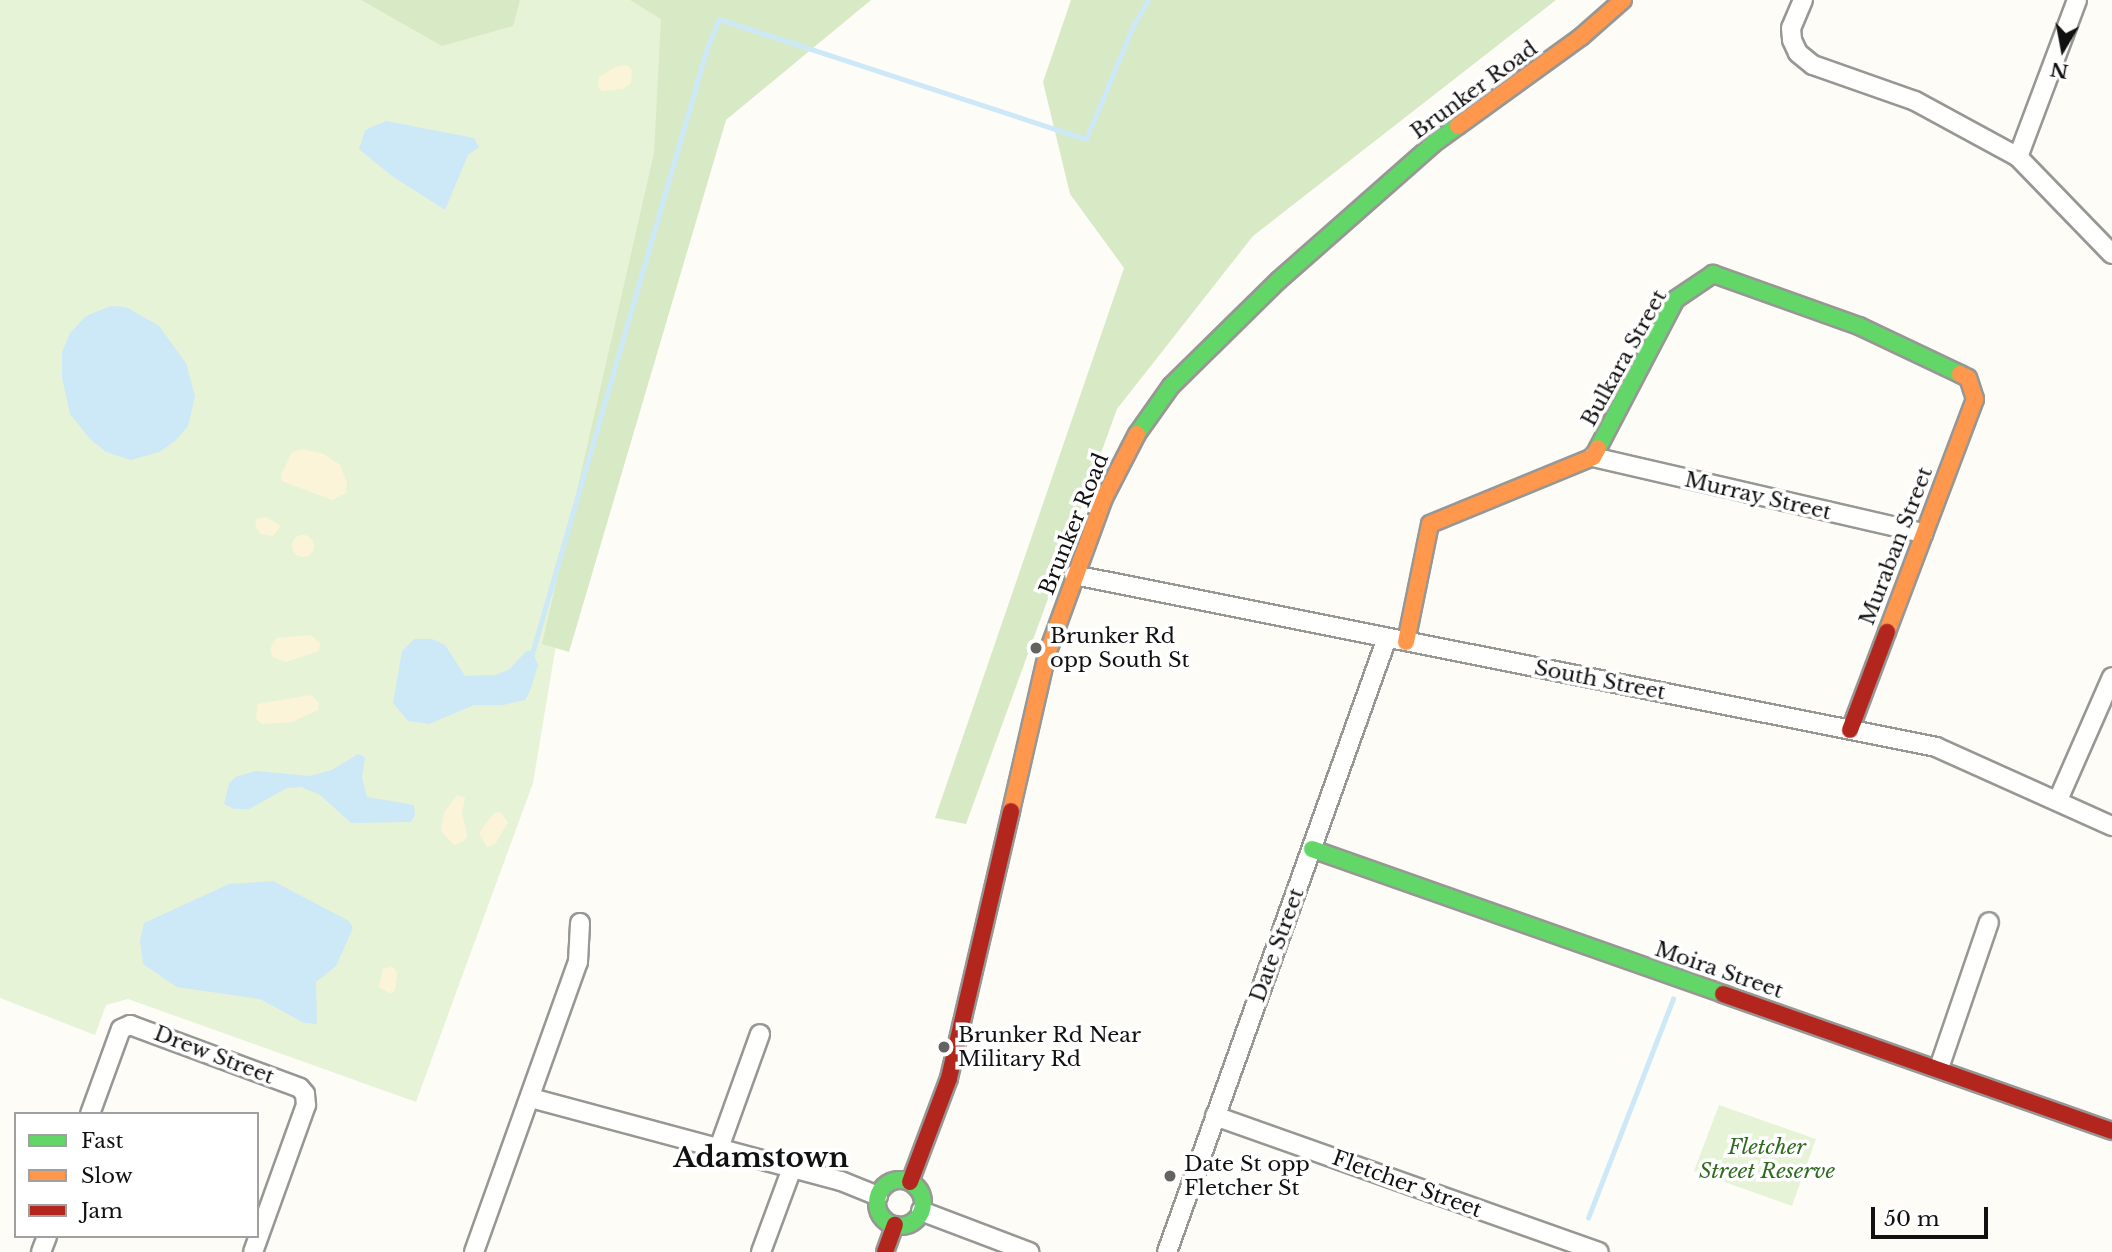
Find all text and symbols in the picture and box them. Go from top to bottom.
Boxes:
north arrow [2028,14,2098,84]
street label: Brunker Road [1406,35,1542,145]
text: N [2048,57,2070,83]
street label: Bulkara Street [1576,285,1672,431]
street label: Brunker Road [1034,449,1114,599]
street label: Muraban Street [1854,463,1938,629]
street label: Murray Street [1682,467,1834,525]
place label: Brunker Rd opp South St [1050,623,1189,673]
marker: Brunker Rd opp South St [1028,640,1044,656]
street label: South Street [1532,655,1668,705]
street label: Date Street [1245,885,1309,1005]
street label: Moira Street [1652,936,1786,1004]
street label: Drew Street [150,1020,278,1090]
place label: Brunker Rd Near Military Rd [958,1022,1141,1072]
marker: Brunker Rd Near Military Rd [936,1039,952,1055]
legend [14,1112,259,1238]
text: Fast [81,1128,123,1154]
park label: Fletcher Street Reserve [1699,1134,1835,1184]
district label: Adamstown [673,1141,849,1175]
street label: Fletcher Street [1329,1145,1485,1223]
place label: Date St opp Fletcher St [1184,1151,1310,1201]
text: Slow [81,1163,133,1189]
marker: Date St opp Fletcher St [1162,1168,1178,1184]
scale bar [1874,1192,1991,1236]
text: Jam [81,1198,123,1224]
text: 50 m [1884,1206,1939,1232]

